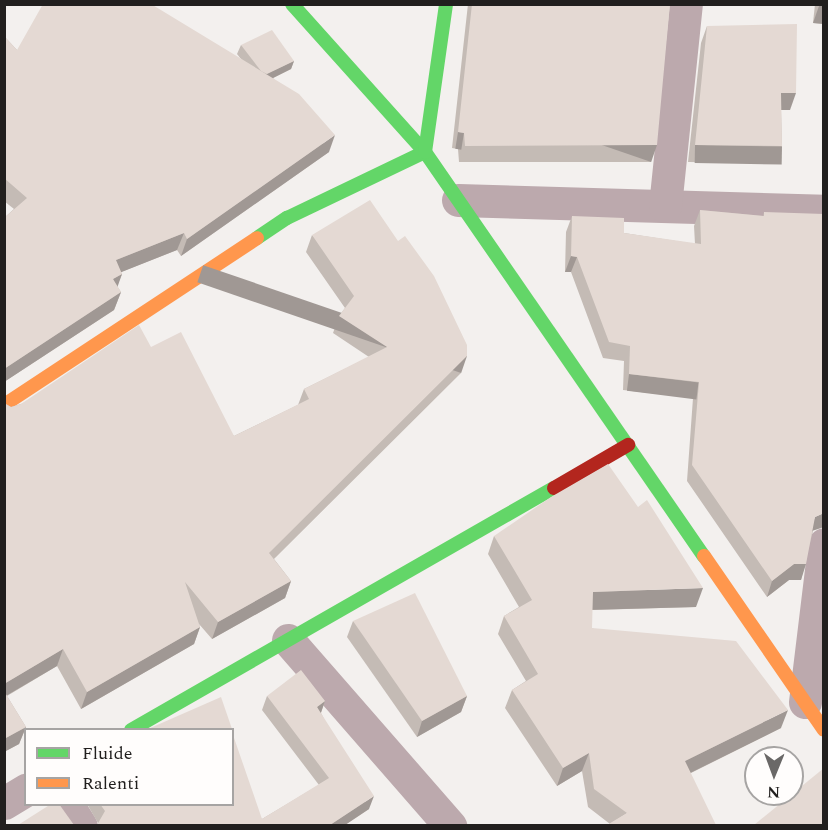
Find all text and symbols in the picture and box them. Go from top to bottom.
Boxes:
legend [24,728,234,806]
text: Fluide [82,740,133,767]
north arrow [744,746,804,806]
text: Ralenti [82,770,139,797]
text: N [767,780,780,804]

